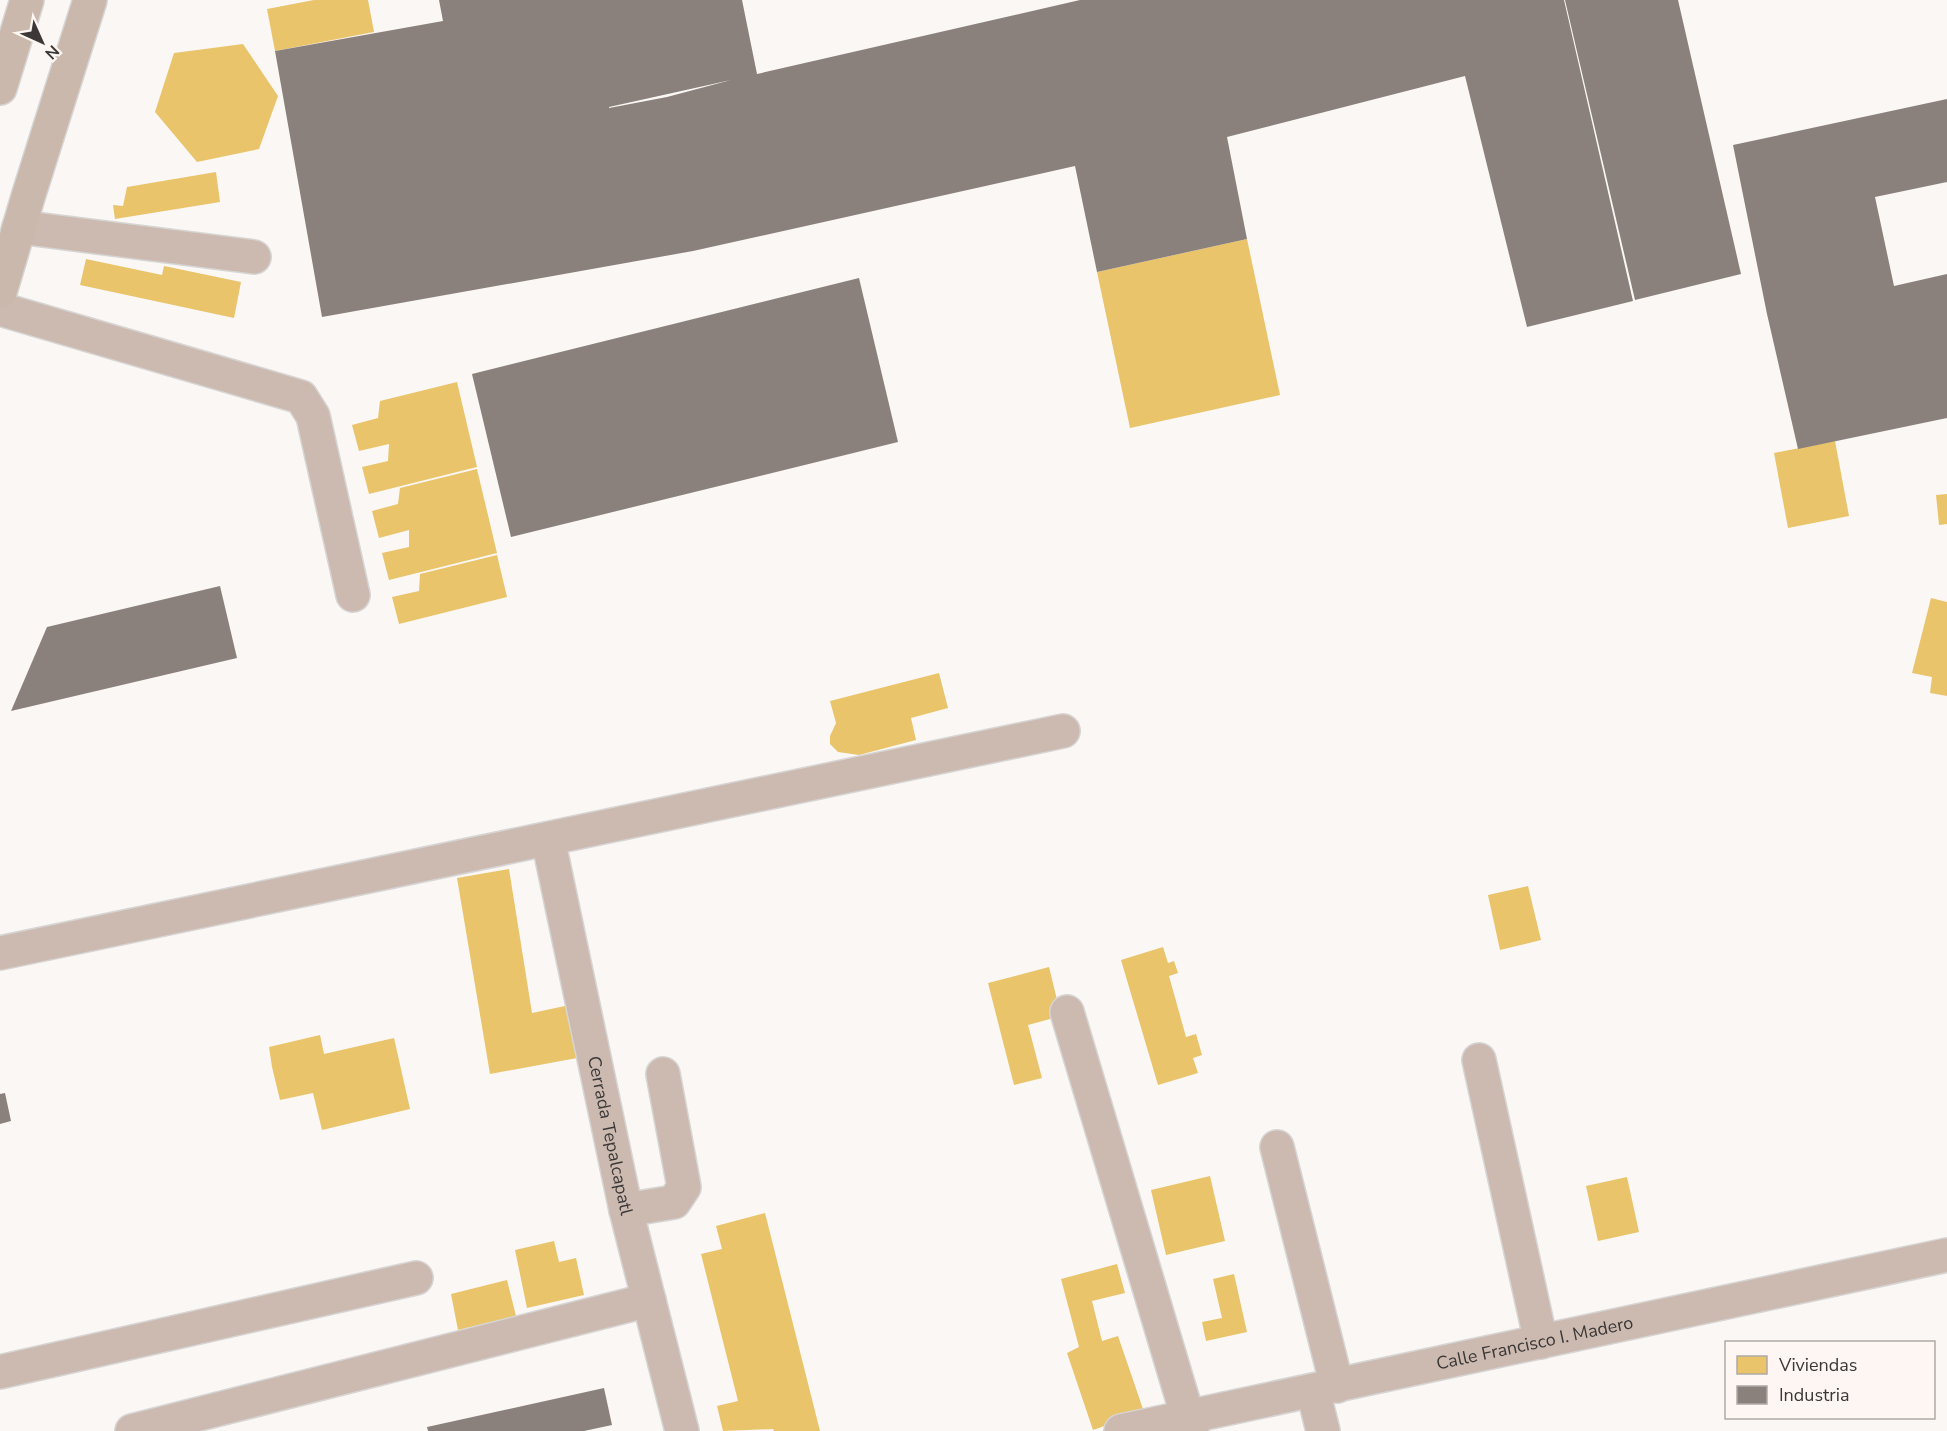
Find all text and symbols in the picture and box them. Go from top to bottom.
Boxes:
north arrow [12,12,72,72]
text: N [40,40,64,64]
street label: Cerrada Tepalcapatl [582,1054,639,1218]
street label: Calle Francisco I. Madero [1434,1310,1635,1376]
legend [1725,1341,1935,1419]
text: Viviendas [1778,1353,1858,1377]
text: Industria [1779,1383,1849,1407]

